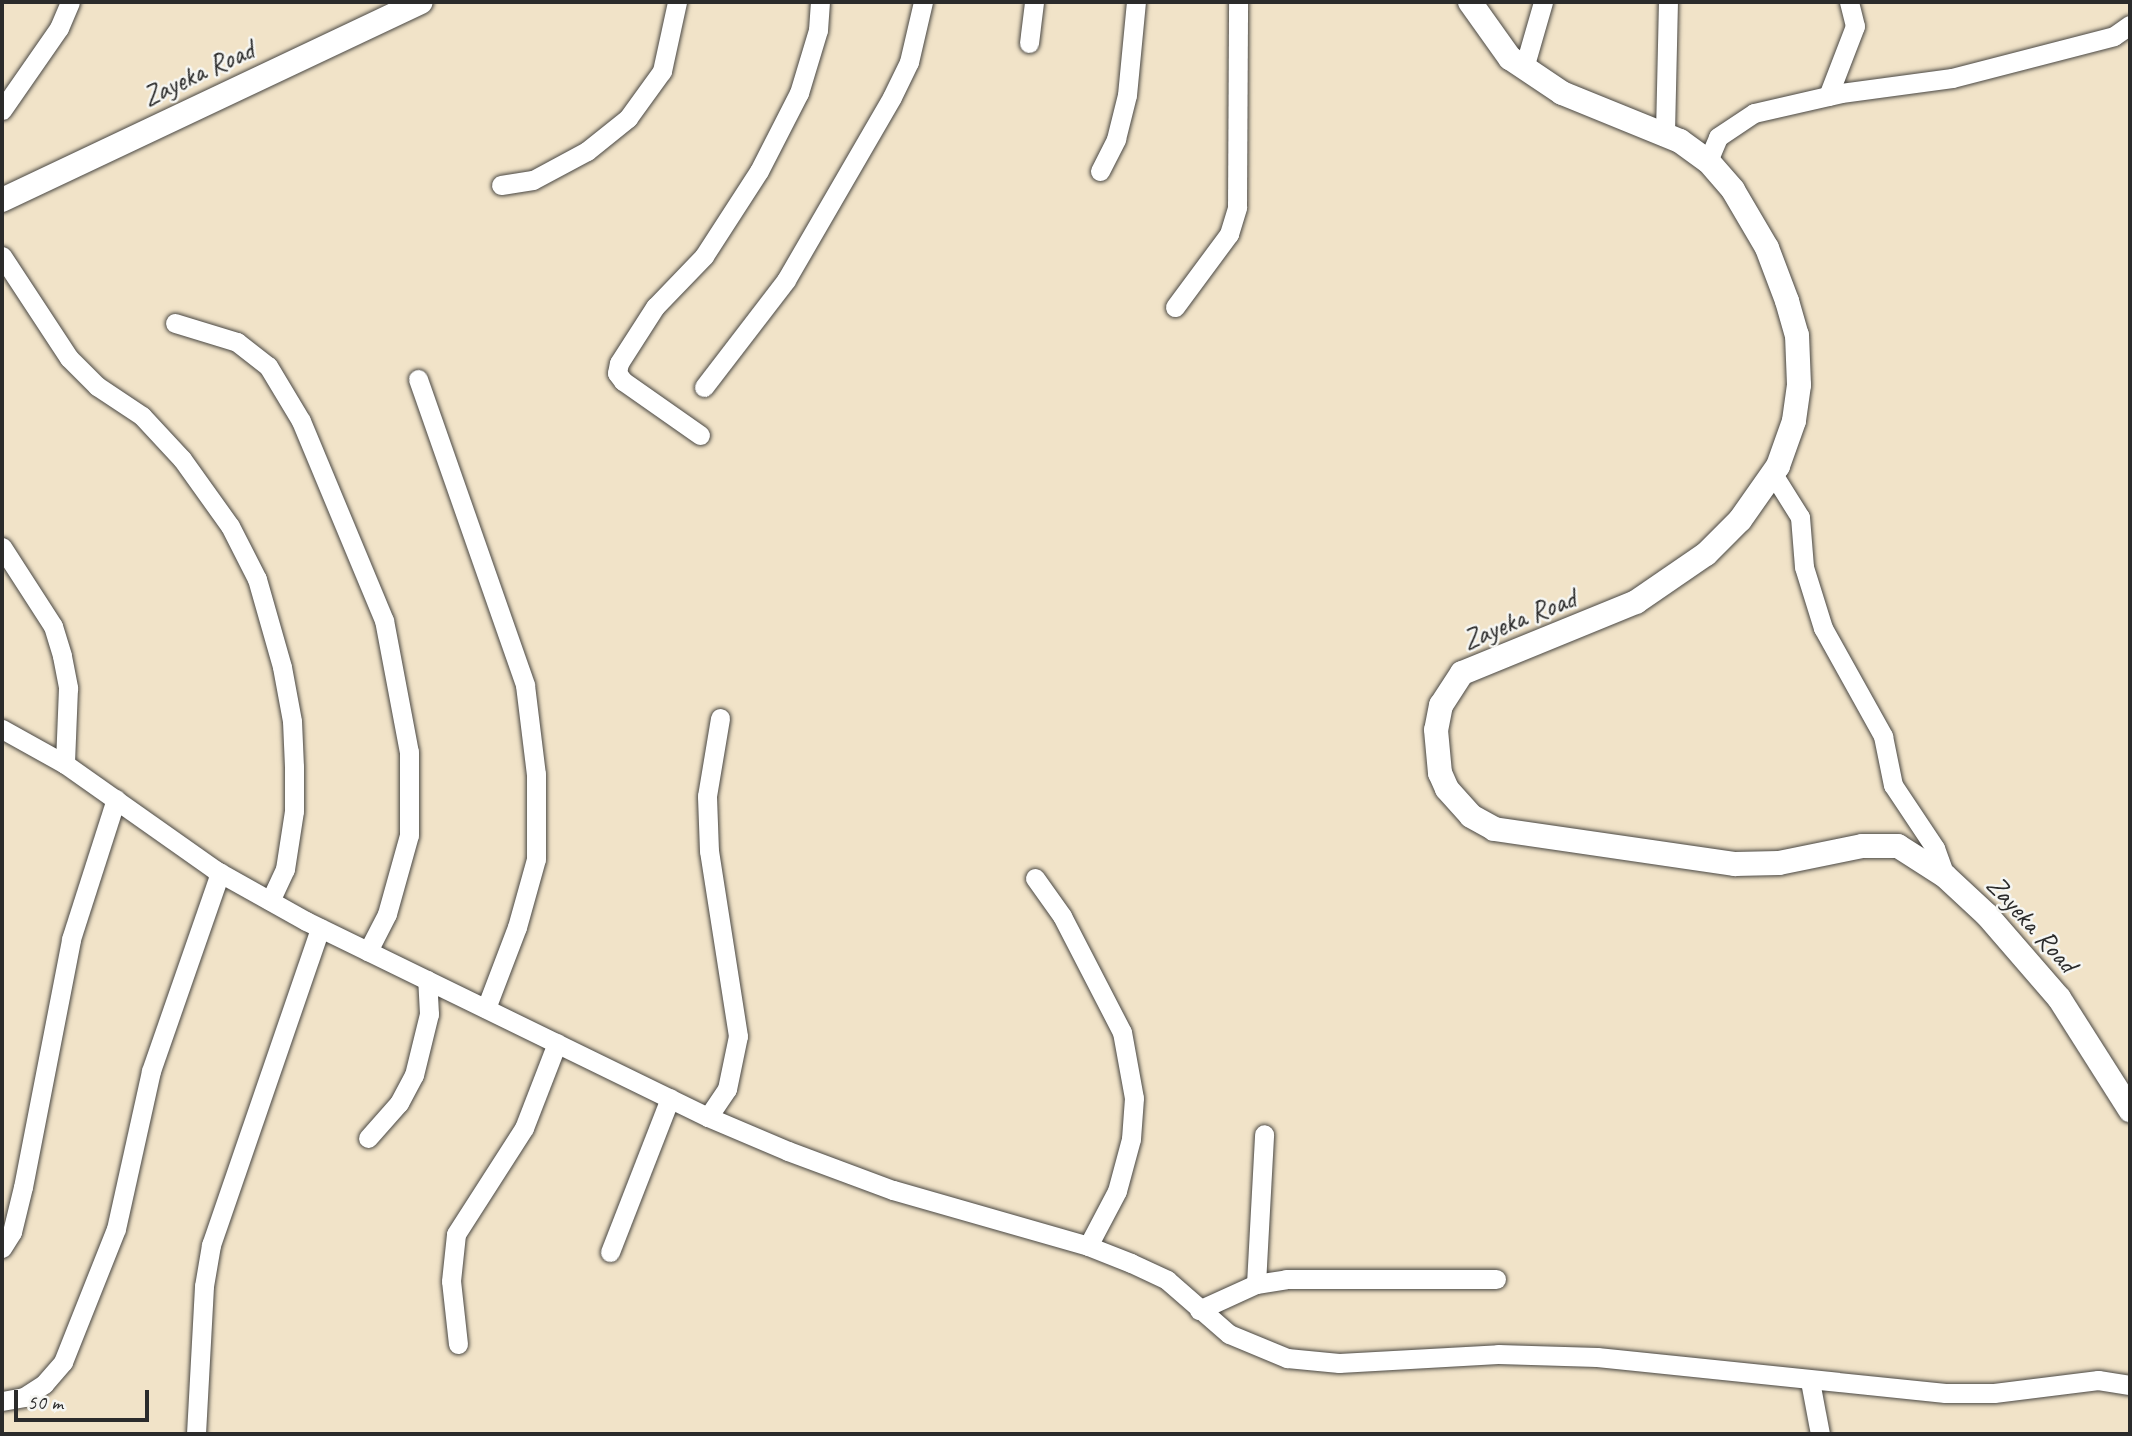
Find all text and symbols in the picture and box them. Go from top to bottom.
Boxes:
street label: Zayeka Road [137,32,259,114]
street label: Zayeka Road [1457,581,1581,657]
street label: Zayeka Road [1979,868,2085,980]
scale bar [18,1376,152,1420]
text: 50 m [27,1389,63,1415]

